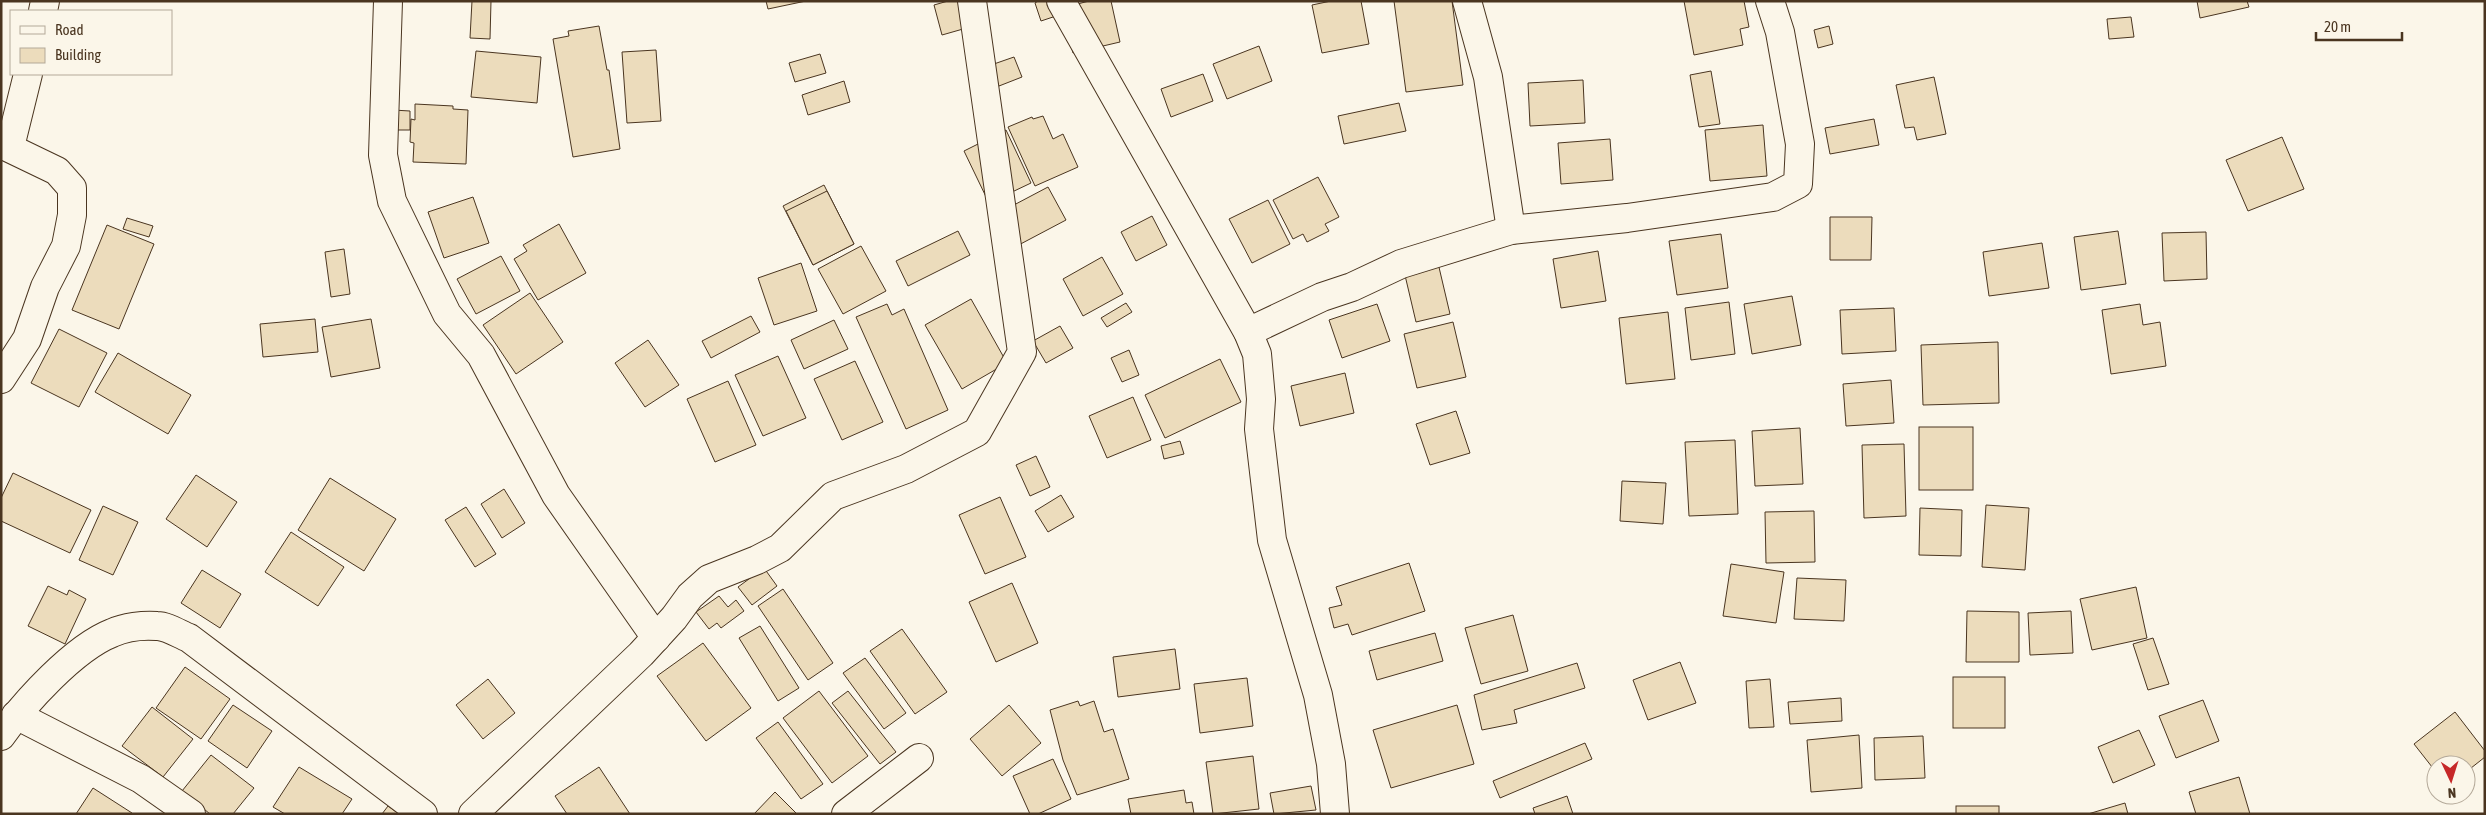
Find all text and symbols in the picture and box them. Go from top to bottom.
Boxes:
legend [10,10,172,75]
scale bar [2316,10,2402,42]
text: 20 m [2324,18,2351,35]
text: Road [55,21,84,38]
text: Building [55,46,101,63]
north arrow [2426,755,2476,805]
text: N [2447,785,2457,801]

